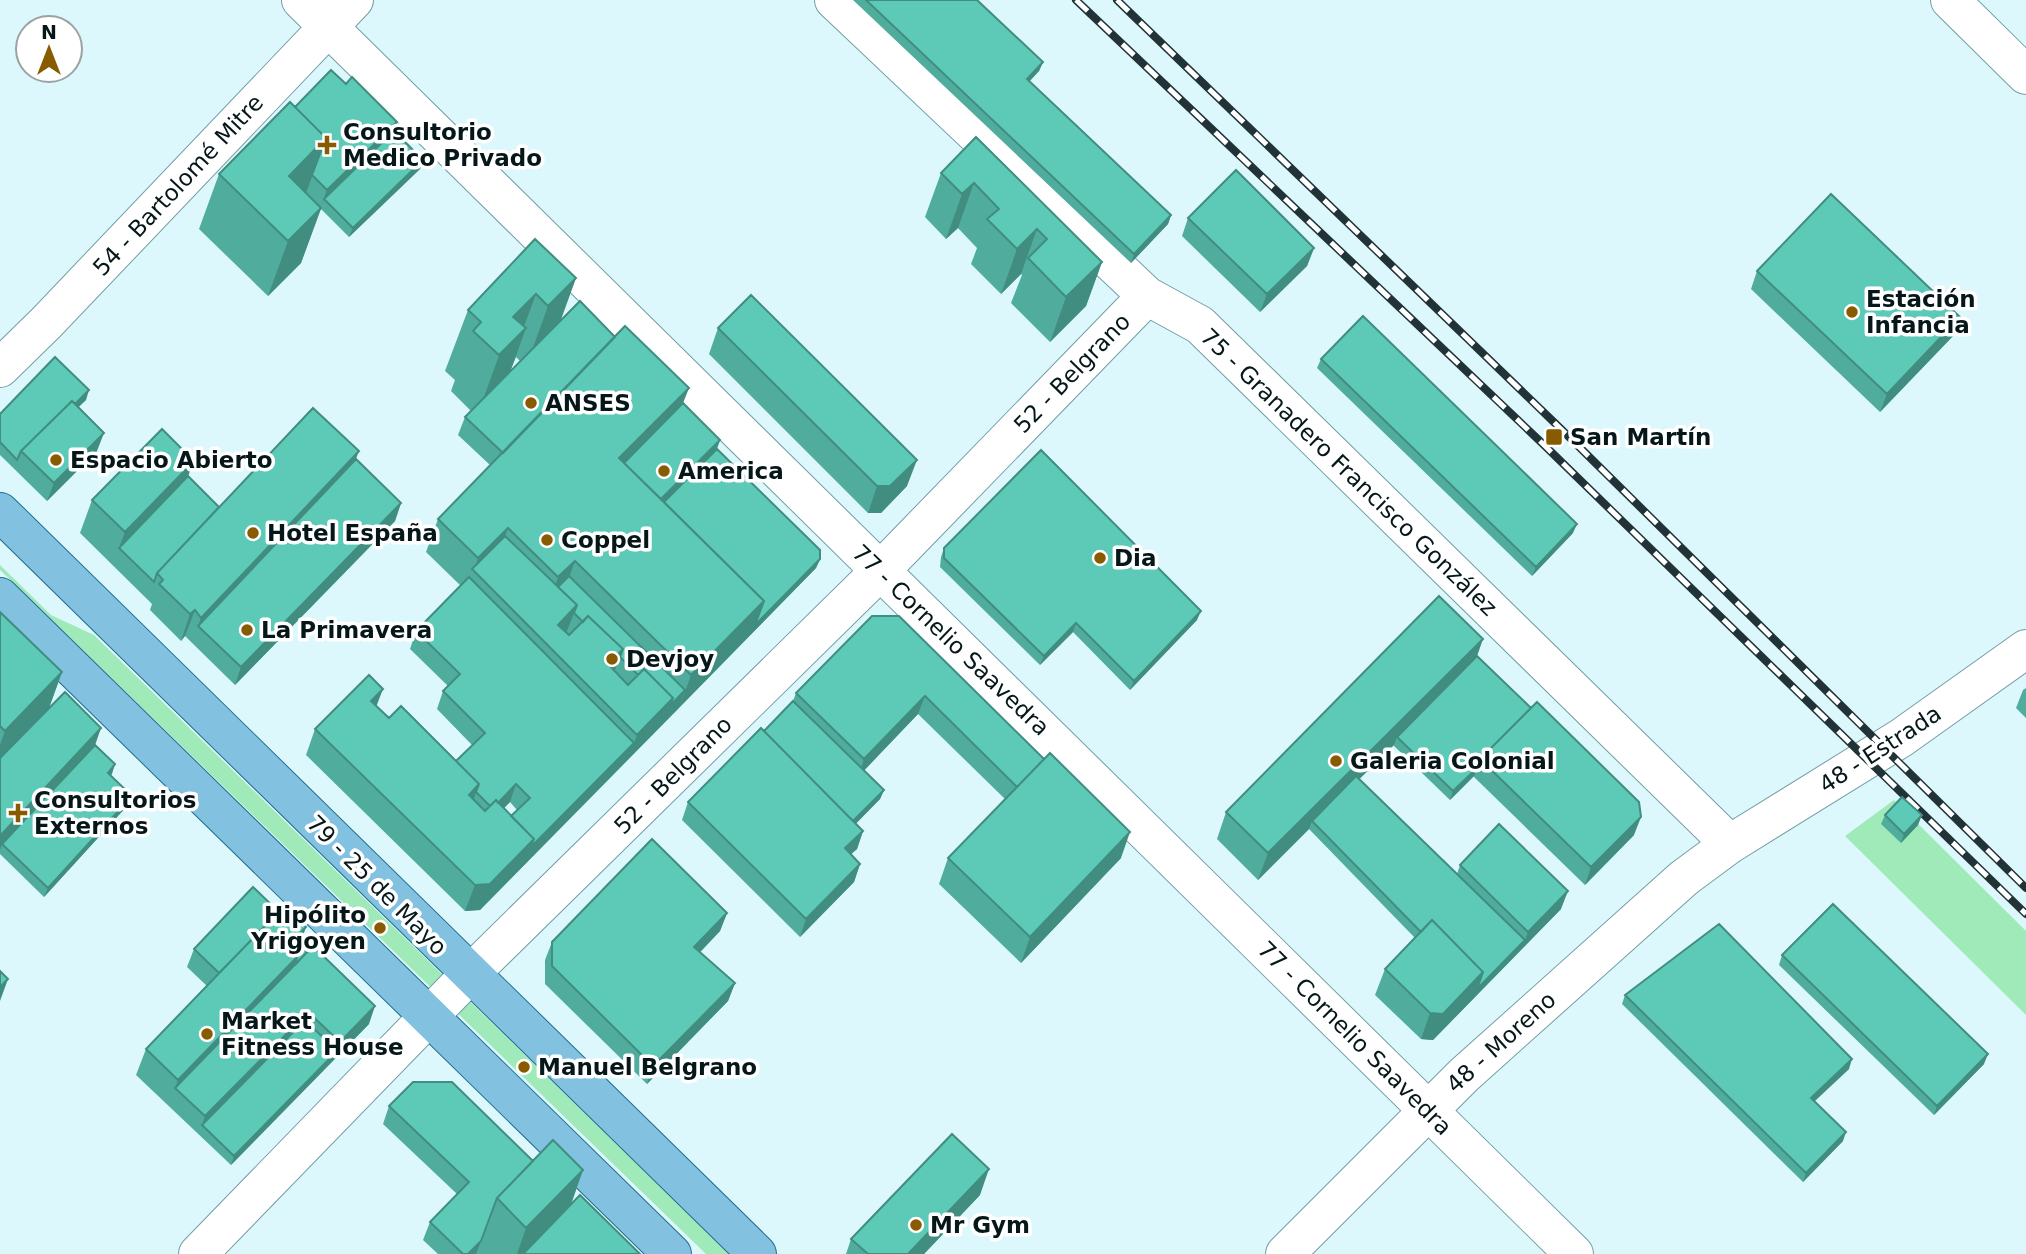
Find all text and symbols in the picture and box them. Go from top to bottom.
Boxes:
north arrow [14,14,84,84]
text: N [41,21,57,43]
street label: 54 - Bartolomé Mitre [88,89,268,281]
place label: Consultorio Medico Privado [343,119,542,171]
marker: Consultorio Medico Privado [317,135,337,155]
place label: Estación Infancia [1866,286,1976,338]
marker: Estación Infancia [1844,304,1860,320]
street label: 52 - Belgrano [1009,308,1135,438]
street label: 75 - Granadero Francisco González [1196,323,1502,621]
place label: ANSES [545,390,631,416]
marker: ANSES [523,395,539,411]
place label: San Martín [1570,424,1711,450]
marker: San Martín [1544,427,1564,447]
place label: Espacio Abierto [70,447,273,473]
marker: Espacio Abierto [48,452,64,468]
place label: America [678,458,784,484]
marker: America [656,463,672,479]
place label: Hotel España [267,520,438,546]
marker: Hotel España [245,525,261,541]
place label: Coppel [561,527,650,553]
marker: Coppel [539,532,555,548]
street label: 77 - Cornelio Saavedra [847,539,1055,741]
place label: Dia [1114,545,1157,571]
marker: Dia [1092,550,1108,566]
place label: La Primavera [261,617,432,643]
marker: La Primavera [239,622,255,638]
place label: Devjoy [626,646,714,672]
marker: Devjoy [604,651,620,667]
street label: 48 - Estrada [1814,700,1946,798]
street label: 52 - Belgrano [609,711,737,839]
place label: Galeria Colonial [1350,748,1555,774]
marker: Galeria Colonial [1328,753,1344,769]
place label: Consultorios Externos [34,787,197,839]
marker: Consultorios Externos [8,803,28,823]
street label: 79 - 25 de Mayo [302,810,452,960]
place label: Hipólito Yrigoyen [250,902,366,954]
marker: Hipólito Yrigoyen [372,920,388,936]
street label: 77 - Cornelio Saavedra [1253,936,1457,1140]
street label: 48 - Moreno [1441,986,1561,1098]
place label: Market Fitness House [221,1008,404,1060]
marker: Market Fitness House [199,1026,215,1042]
place label: Manuel Belgrano [538,1054,757,1080]
marker: Manuel Belgrano [516,1059,532,1075]
place label: Mr Gym [930,1212,1030,1238]
marker: Mr Gym [908,1217,924,1233]

